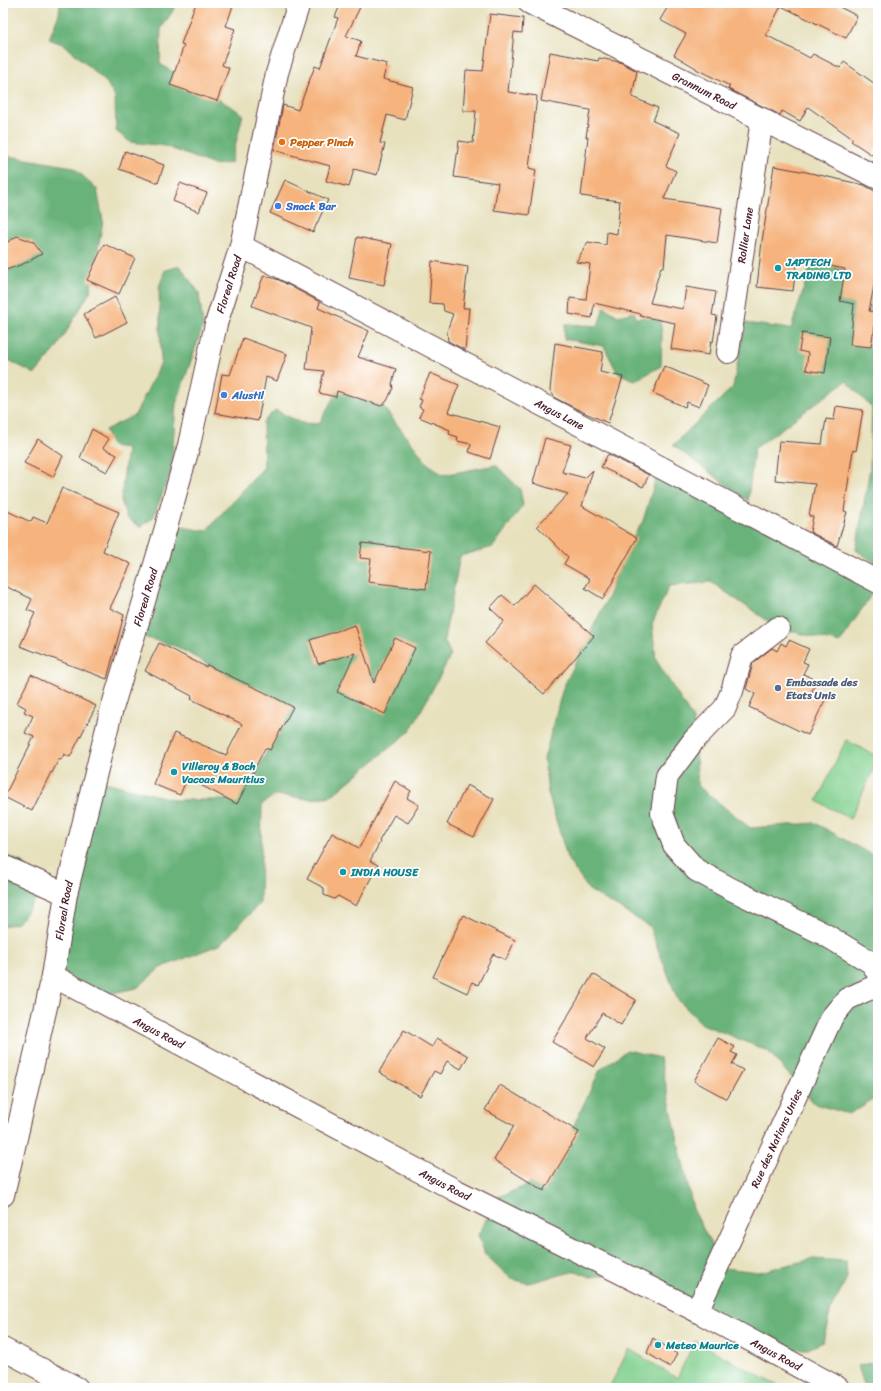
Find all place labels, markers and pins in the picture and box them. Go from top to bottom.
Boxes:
place label: Pepper Pinch [290,133,354,152]
marker: Pepper Pinch [277,137,287,147]
place label: Snack Bar [285,197,337,216]
marker: Snack Bar [273,201,283,211]
place label: JAPTECH TRADING LTD [785,253,852,285]
marker: JAPTECH TRADING LTD [773,263,783,273]
place label: Alustil [231,386,265,405]
marker: Alustil [219,390,229,400]
place label: Embassade des Etats Unis [786,673,858,705]
marker: Embassade des Etats Unis [773,683,783,693]
place label: Villeroy & Boch Vacoas Mauritius [182,757,265,789]
marker: Villeroy & Boch Vacoas Mauritius [169,767,179,777]
place label: INDIA HOUSE [350,863,419,882]
marker: INDIA HOUSE [338,867,348,877]
place label: Meteo Maurice [665,1336,739,1355]
marker: Meteo Maurice [653,1340,663,1350]

